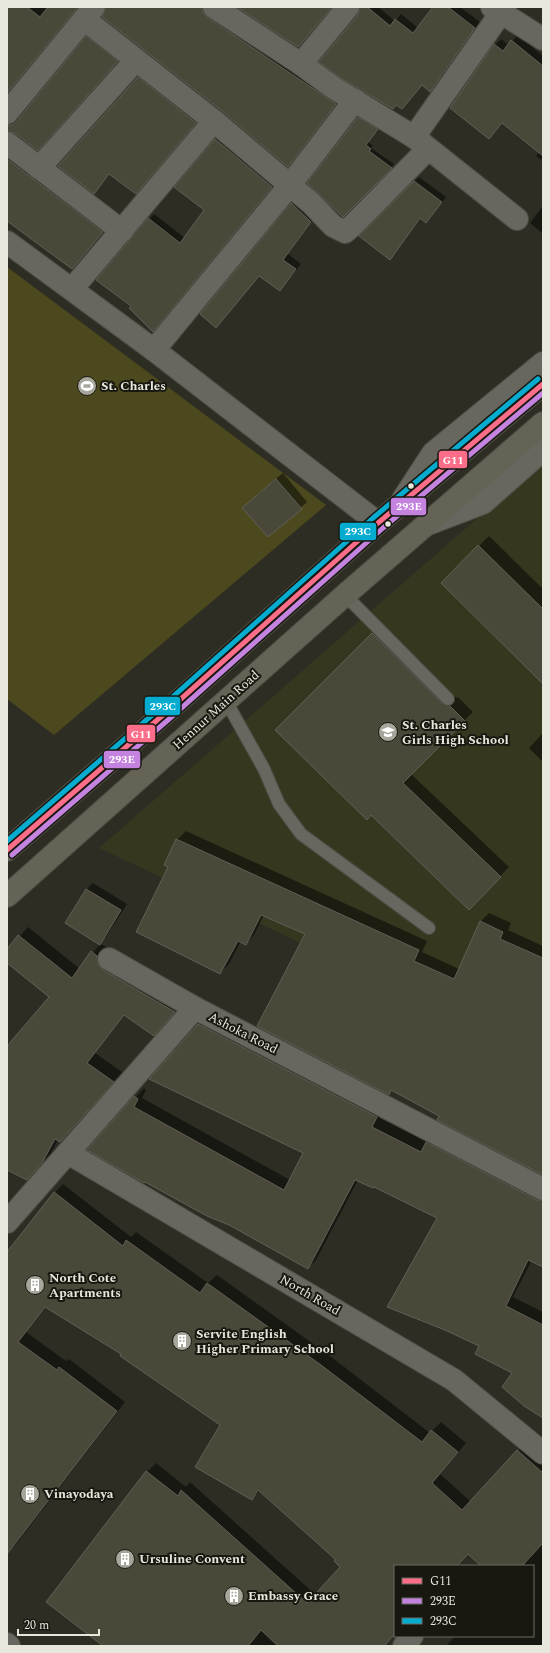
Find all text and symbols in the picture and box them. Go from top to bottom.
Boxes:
sports icon: St. Charles [76,375,98,397]
place label: St. Charles [101,376,166,396]
line badge: G11 [438,450,468,469]
text: G11 [443,452,463,469]
unlabelled marker [406,481,416,491]
line badge: 293E [390,497,427,516]
text: 293E [396,498,422,515]
unlabelled marker [383,519,393,529]
line badge: 293C [339,522,377,541]
text: 293C [345,523,371,540]
street label: Hennur Main Road [168,666,264,754]
line badge: 293C [144,696,181,716]
text: 293C [150,698,176,715]
place label: St. Charles Girls High School [402,715,509,750]
school or university icon: St. Charles Girls High School [377,721,399,743]
line badge: G11 [126,724,156,743]
text: G11 [131,726,151,743]
line badge: 293E [103,750,141,769]
text: 293E [109,751,135,768]
street label: Ashoka Road [205,1007,281,1059]
place label: North Cote Apartments [49,1268,121,1303]
street label: North Road [276,1270,344,1320]
building icon: North Cote Apartments [24,1274,46,1296]
place label: Servite English Higher Primary School [196,1324,334,1359]
building icon: Servite English Higher Primary School [171,1330,193,1352]
building icon: Vinayodaya [19,1483,41,1505]
place label: Vinayodaya [44,1484,114,1504]
building icon: Ursuline Convent [114,1548,136,1570]
place label: Ursuline Convent [139,1549,245,1569]
legend [394,1565,534,1637]
text: G11 [430,1572,451,1591]
building icon: Embassy Grace [223,1585,245,1607]
place label: Embassy Grace [248,1586,338,1606]
text: 293E [430,1592,456,1611]
scale bar [18,1611,99,1637]
text: 293C [430,1612,457,1631]
text: 20 m [24,1616,49,1635]

